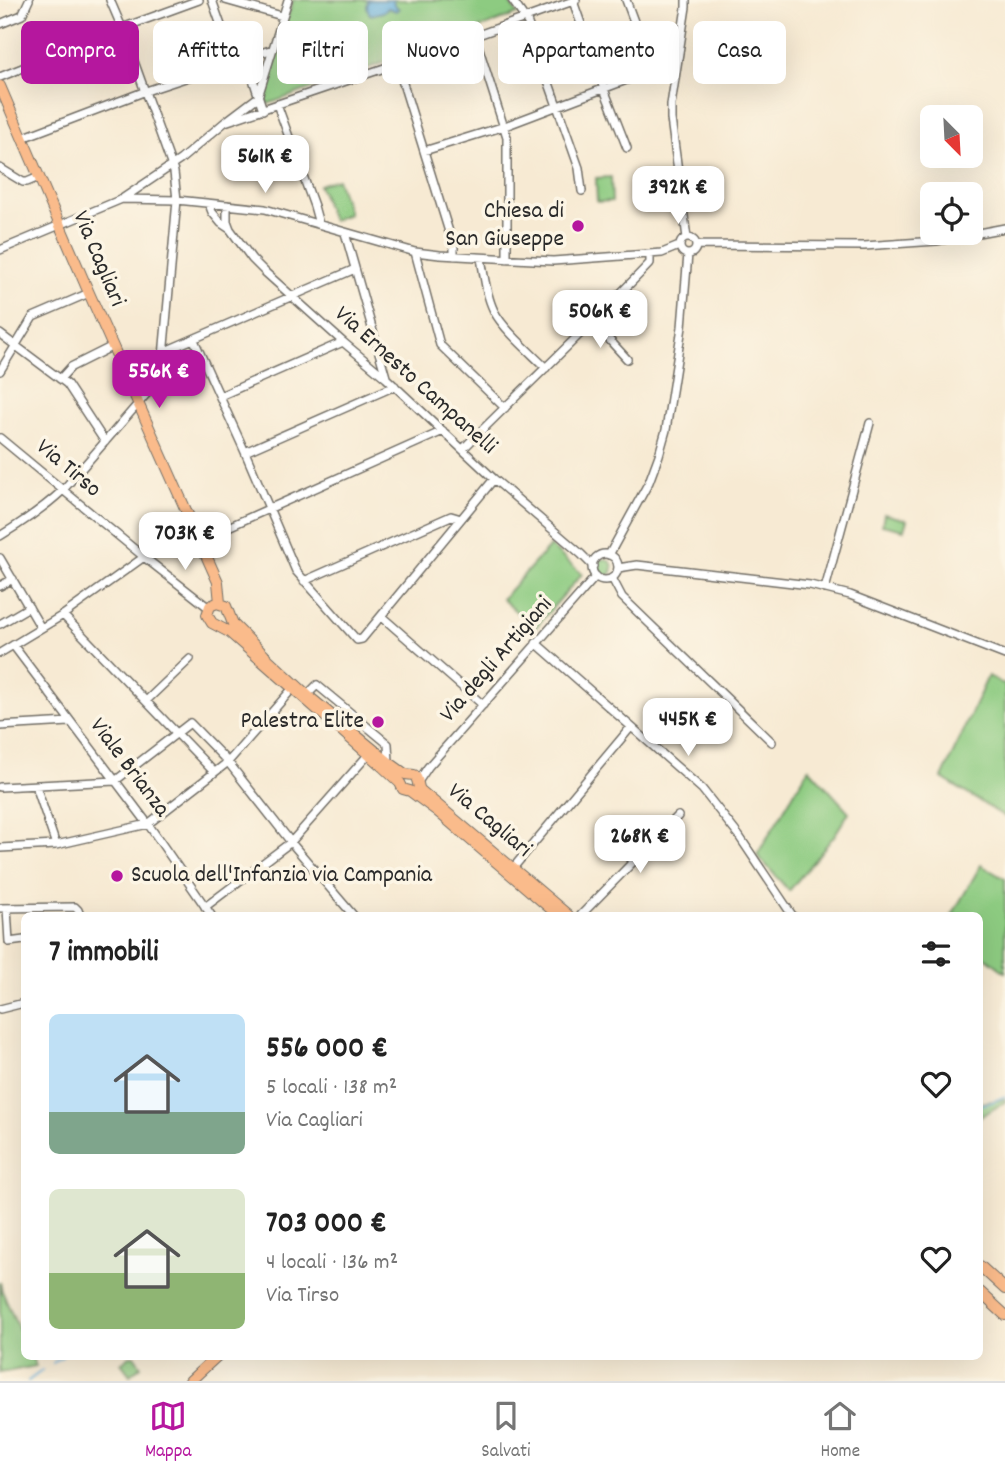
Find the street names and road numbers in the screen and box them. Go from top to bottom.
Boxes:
street label: Via Cagliari [63,206,133,312]
street label: Via Ernesto Campanelli [326,299,504,463]
street label: Via Tirso [28,431,108,507]
street label: Via degli Artigiani [433,589,561,731]
street label: Viale Brianza [80,711,178,825]
street label: Via Cagliari [439,776,539,866]

